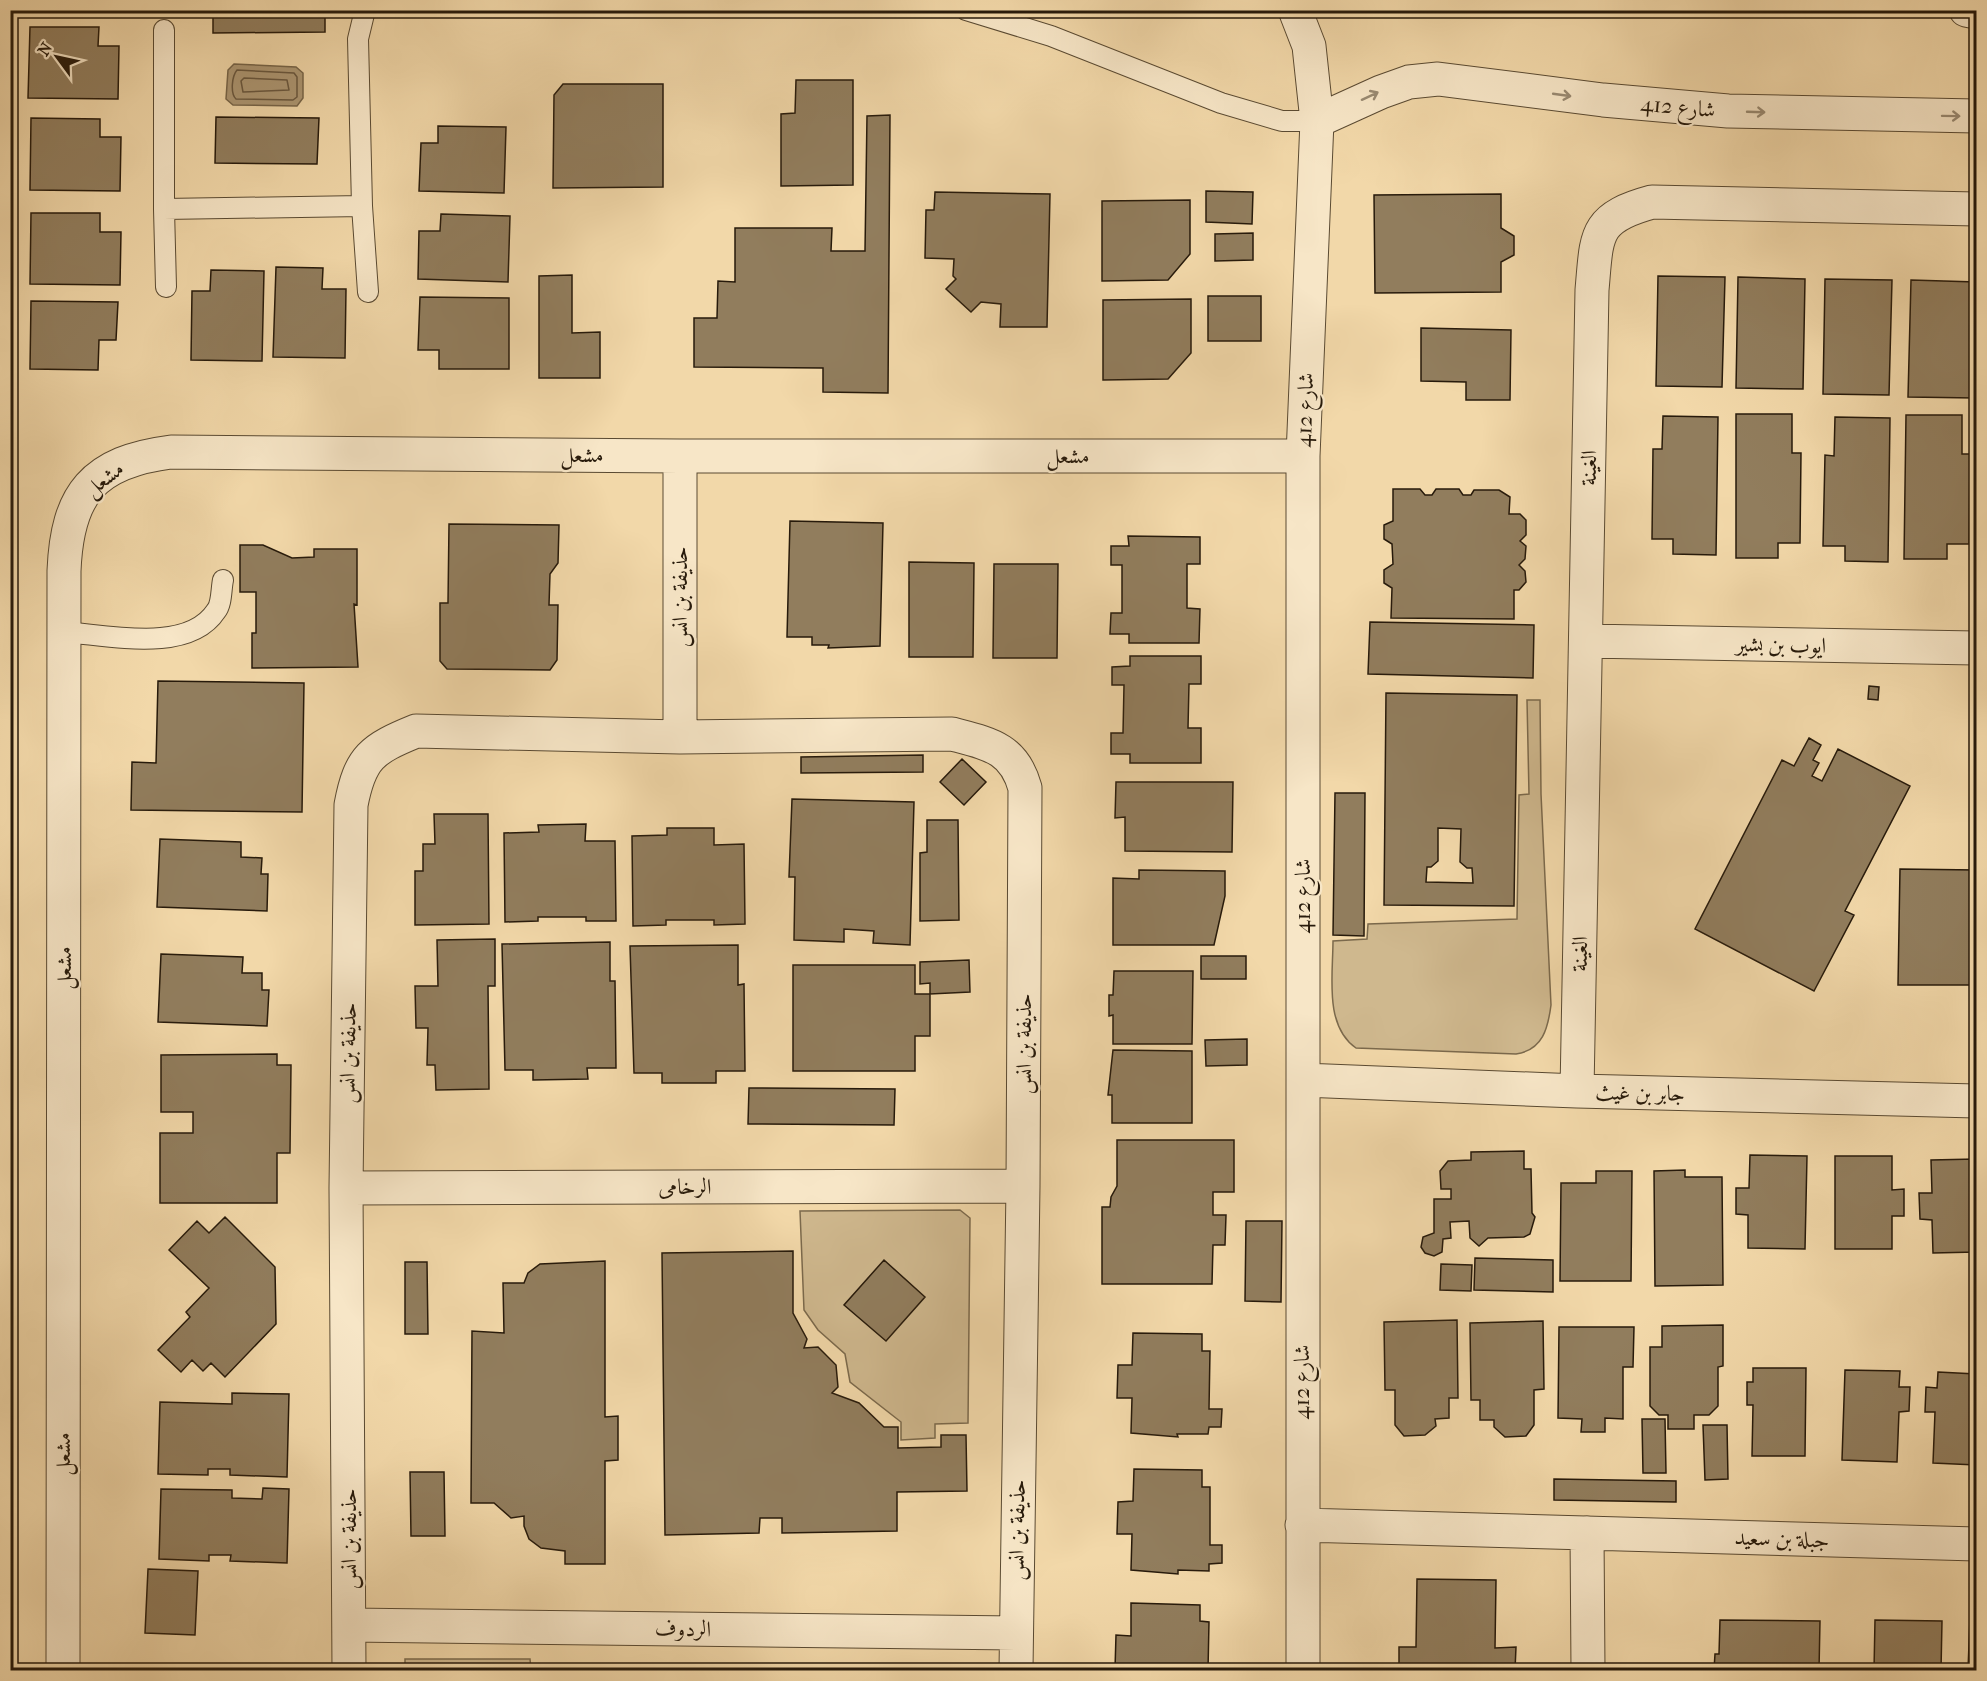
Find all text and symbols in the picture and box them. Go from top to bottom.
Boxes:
north arrow [27,27,87,87]
text: N [34,38,57,59]
one-way arrow [1551,89,1571,100]
one-way arrow [1361,90,1379,102]
street label: شارع 412 [1639,91,1717,128]
one-way arrow [1745,107,1765,118]
one-way arrow [1940,110,1960,122]
street label: شارع 412 [1291,372,1324,448]
street label: مشعل [560,442,604,470]
street label: مشعل [1046,443,1090,471]
street label: الغينة [1576,450,1602,486]
street label: مشعل [79,455,130,504]
street label: حذيفة بن انس [667,546,695,648]
street label: ايوب بن بشير [1734,631,1826,659]
street label: شارع 412 [1290,858,1321,934]
street label: الغينة [1567,936,1593,972]
street label: مشعل [51,946,79,990]
street label: حذيفة بن انس [1011,993,1039,1095]
street label: حذيفة بن انس [334,1002,364,1104]
street label: جابر بن غيث [1595,1079,1685,1107]
street label: الرخامى [658,1174,712,1200]
street label: شارع 412 [1289,1344,1320,1420]
street label: مشعل [50,1432,78,1476]
street label: حذيفة بن انس [1003,1479,1033,1581]
street label: حذيفة بن انس [336,1488,364,1590]
street label: جبلة بن سعيد [1734,1524,1830,1554]
street label: الردوف [655,1616,711,1642]

